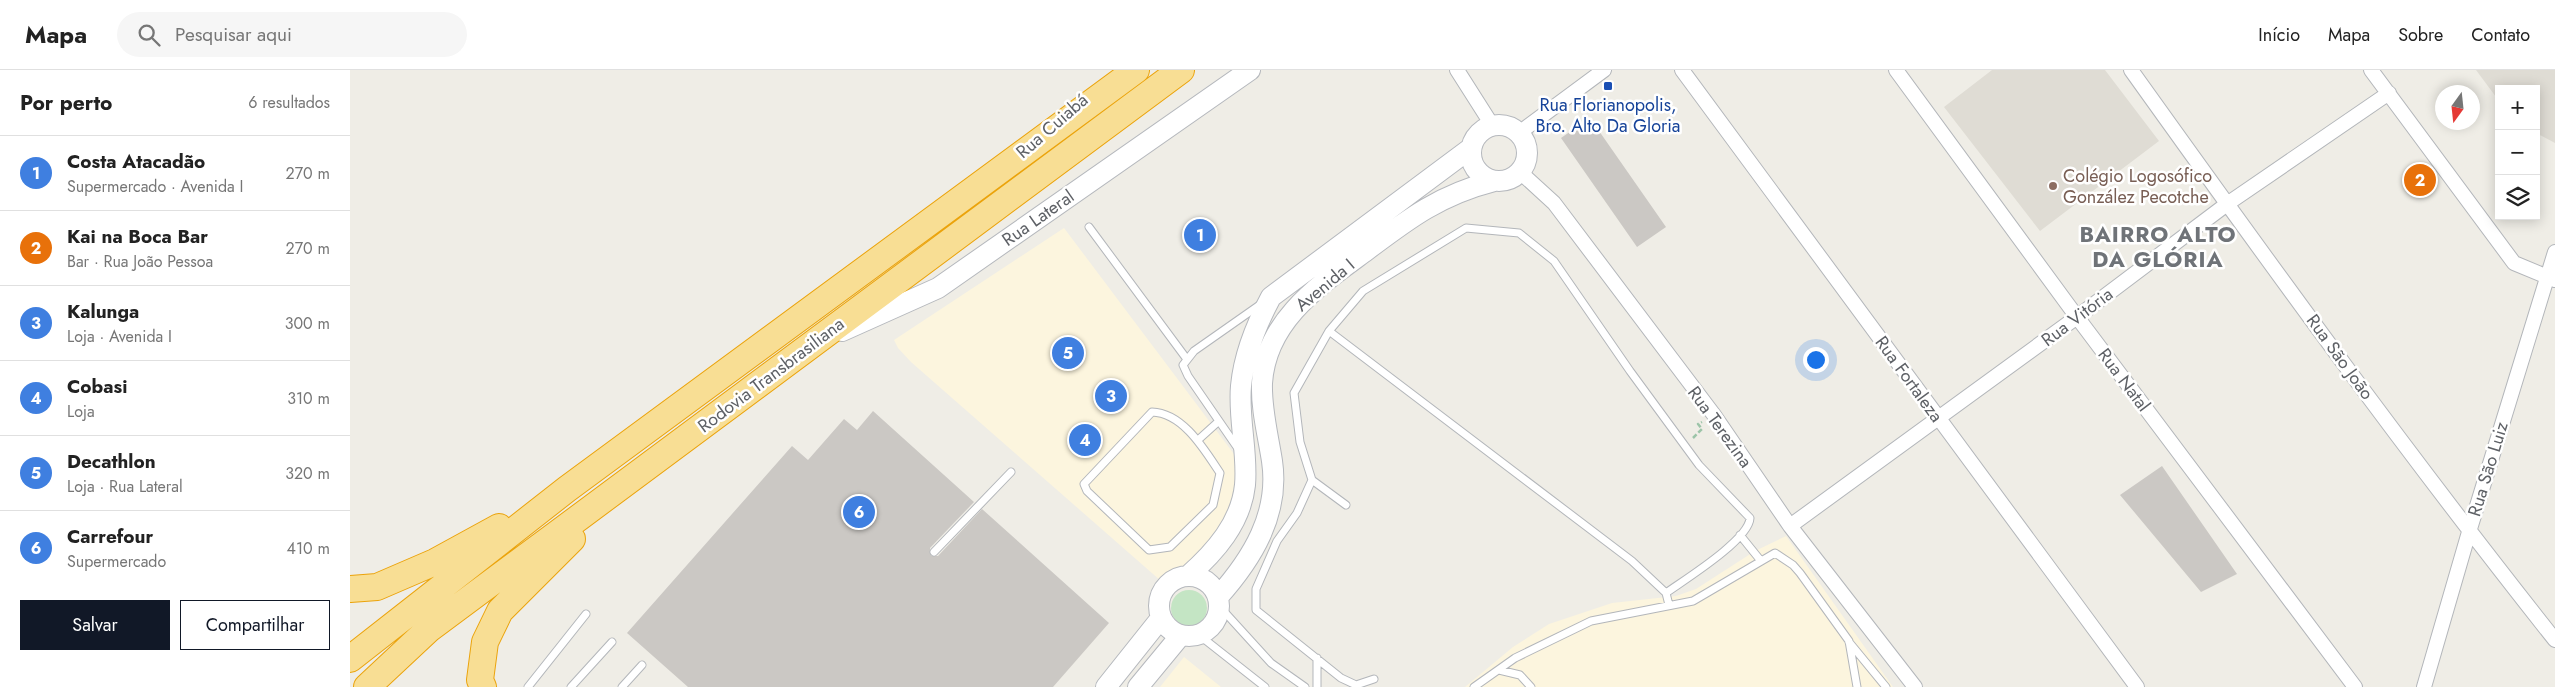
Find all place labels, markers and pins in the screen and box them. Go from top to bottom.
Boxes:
marker: Rua Florianopolis, Bro. Alto Da Gloria [1602,80,1614,92]
place label: Rua Florianopolis, Bro. Alto Da Gloria [1536,92,1680,139]
pin: 2 [2404,161,2436,199]
place label: Colégio Logosófico González Pecotche [2063,163,2212,210]
marker: Colégio Logosófico González Pecotche [2047,180,2059,192]
pin: 1 [1184,216,1216,254]
pin: 5 [1052,334,1084,372]
pin: 3 [1095,377,1127,415]
pin: 4 [1069,421,1101,459]
pin: 6 [843,493,875,531]

